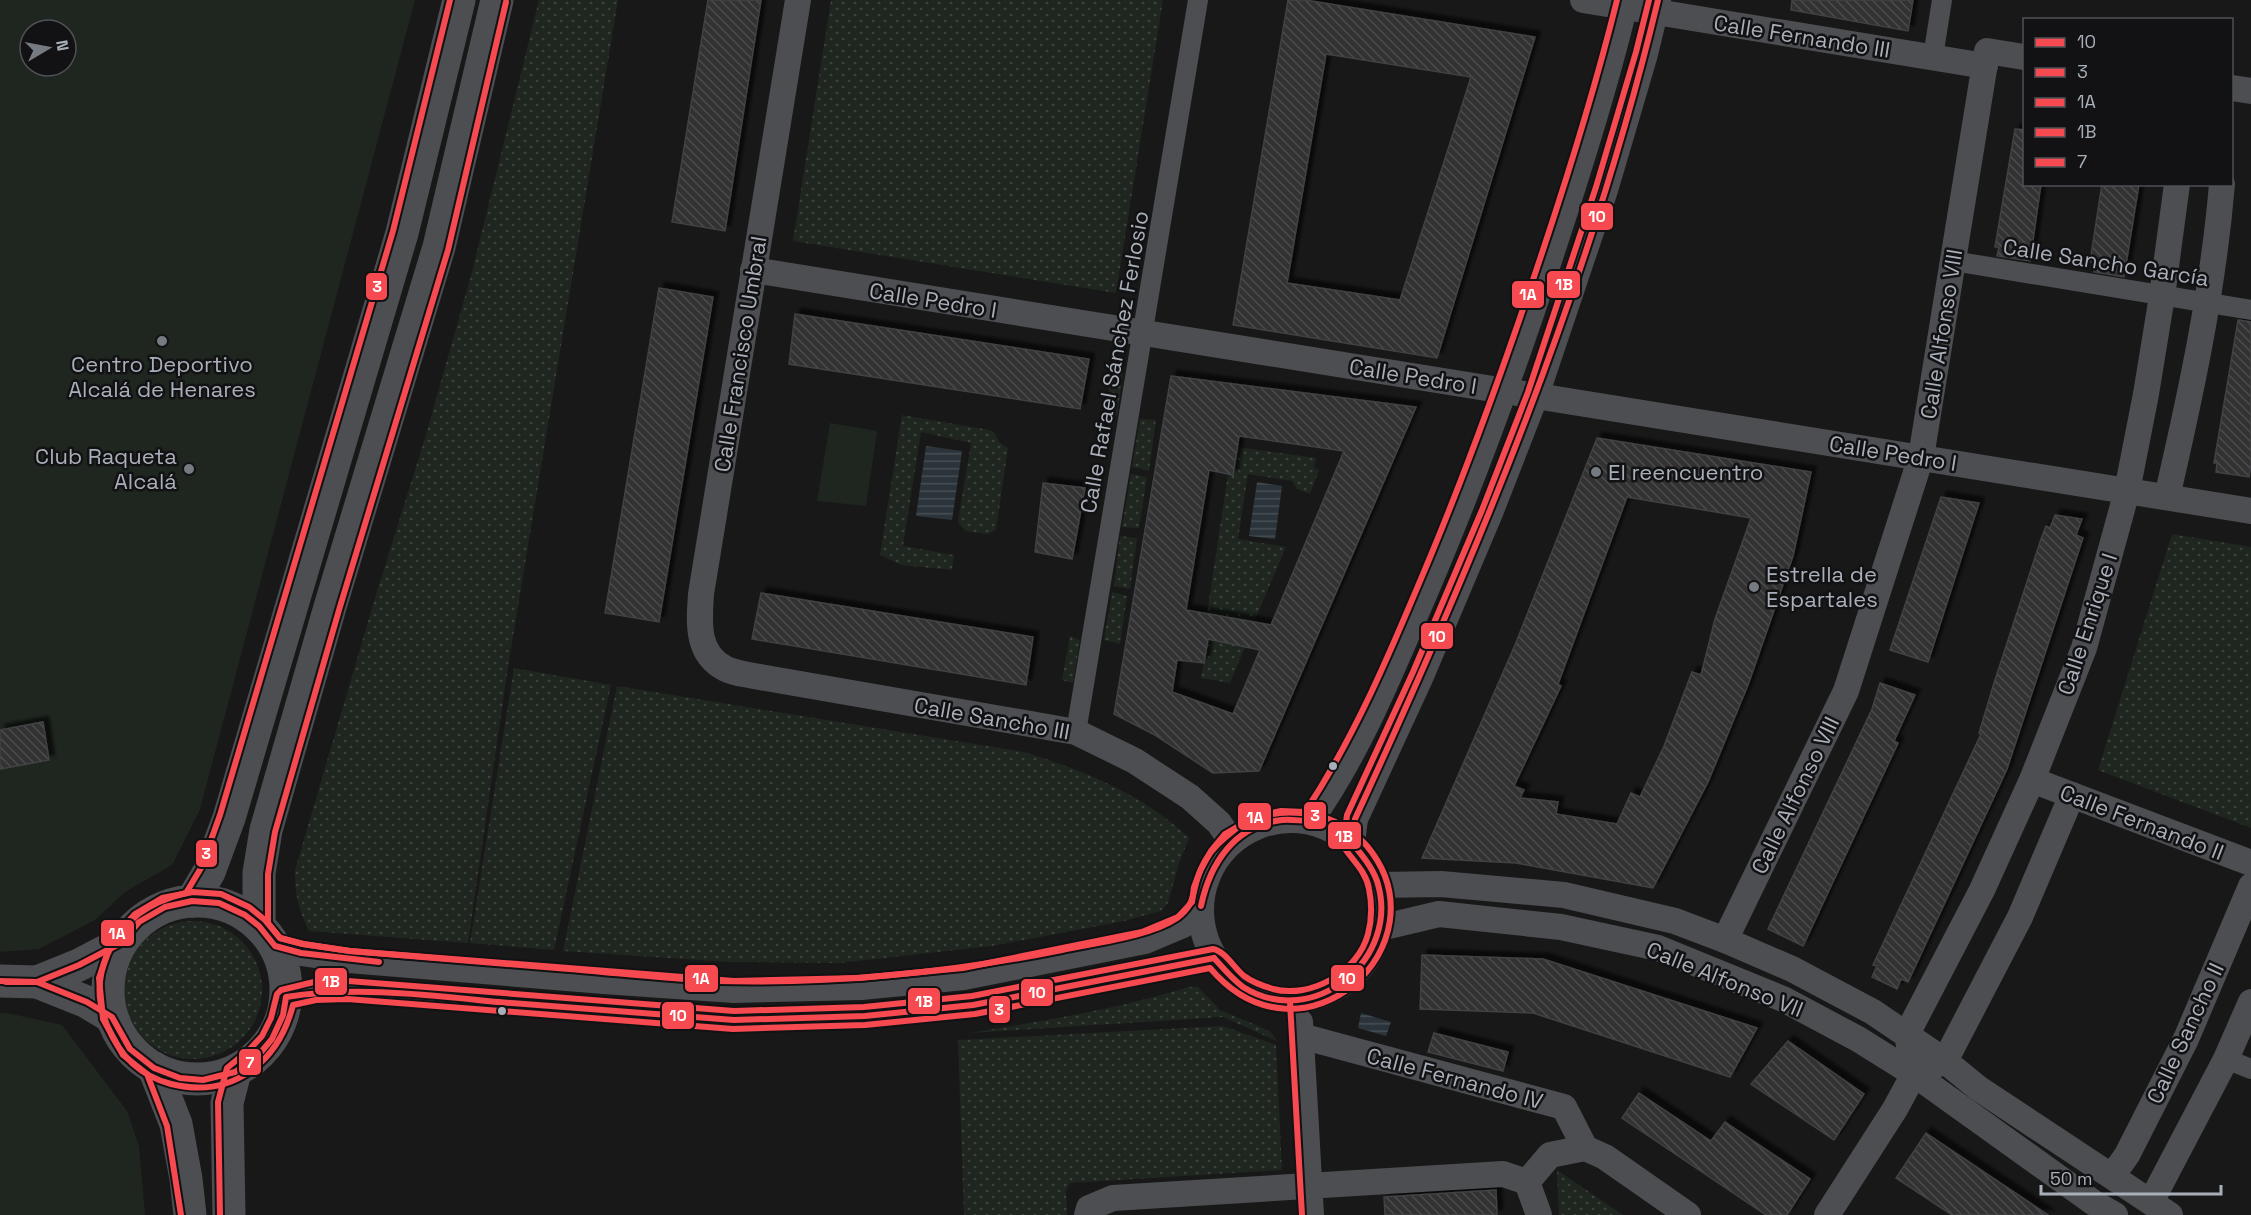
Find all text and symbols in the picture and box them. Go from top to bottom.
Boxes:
street label: Calle Fernando III [1712,8,1892,64]
north arrow [18,18,78,78]
legend [2023,18,2233,186]
text: 10 [2077,30,2096,53]
text: N [51,38,74,53]
text: 3 [2077,60,2088,83]
text: 1A [2077,90,2096,113]
text: 1B [2077,120,2096,143]
text: 7 [2077,150,2087,173]
line badge: 10 [1580,202,1614,231]
text: 10 [1588,206,1606,227]
street label: Calle Rafael Sánchez Ferlosio [1074,209,1154,515]
street label: Calle Sancho García [2001,232,2211,292]
street label: Calle Francisco Umbral [708,234,772,474]
street label: Calle Alfonso VIII [1914,247,1968,421]
line badge: 1B [1546,270,1581,299]
line badge: 3 [365,272,388,301]
text: 1B [1555,274,1573,295]
text: 3 [372,276,382,297]
street label: Calle Pedro I [867,276,999,324]
line badge: 1A [1511,280,1545,309]
text: 1A [1519,284,1537,305]
marker: Centro Deportivo Alcalá de Henares [155,334,169,348]
place label: Centro Deportivo Alcalá de Henares [68,350,256,403]
street label: Calle Pedro I [1347,352,1479,400]
street label: Calle Pedro I [1827,429,1959,477]
place label: Club Raqueta Alcalá [35,442,177,495]
place label: El reencuentro [1608,458,1763,486]
marker: Club Raqueta Alcalá [182,462,196,476]
marker: El reencuentro [1589,465,1603,479]
street label: Calle Enrique I [2051,550,2123,698]
place label: Estrella de Espartales [1766,560,1878,613]
marker: Estrella de Espartales [1747,580,1761,594]
line badge: 10 [1420,622,1454,650]
text: 10 [1428,626,1446,647]
street label: Calle Sancho III [912,691,1072,745]
street label: Calle Alfonso VIII [1745,712,1845,878]
unlabelled marker [1327,760,1339,772]
street label: Calle Fernando II [2056,778,2228,866]
line badge: 3 [1303,801,1327,830]
line badge: 1A [1237,802,1272,831]
text: 3 [1310,805,1320,826]
text: 1A [1246,807,1264,828]
line badge: 1B [1327,821,1362,850]
text: 1B [1335,826,1353,847]
line badge: 3 [195,839,218,868]
text: 3 [201,843,211,864]
line badge: 1A [100,919,135,947]
text: 1A [108,923,126,944]
street label: Calle Alfonso VII [1643,935,1807,1023]
street label: Calle Sancho II [2140,958,2230,1108]
line badge: 1A [684,964,719,993]
line badge: 10 [1330,964,1365,992]
line badge: 1B [314,967,348,996]
text: 1A [692,968,710,989]
text: 10 [1338,968,1356,989]
text: 1B [322,971,340,992]
line badge: 10 [1020,978,1054,1007]
text: 10 [1028,982,1046,1003]
line badge: 1B [907,987,941,1015]
text: 1B [915,991,933,1012]
line badge: 3 [988,995,1011,1024]
text: 3 [994,999,1004,1020]
line badge: 10 [661,1001,695,1030]
unlabelled marker [496,1005,508,1017]
text: 10 [669,1005,687,1026]
street label: Calle Fernando IV [1364,1041,1547,1115]
line badge: 7 [238,1048,262,1076]
text: 7 [246,1052,255,1073]
scale bar [2041,1158,2221,1196]
text: 50 m [2050,1167,2092,1190]

